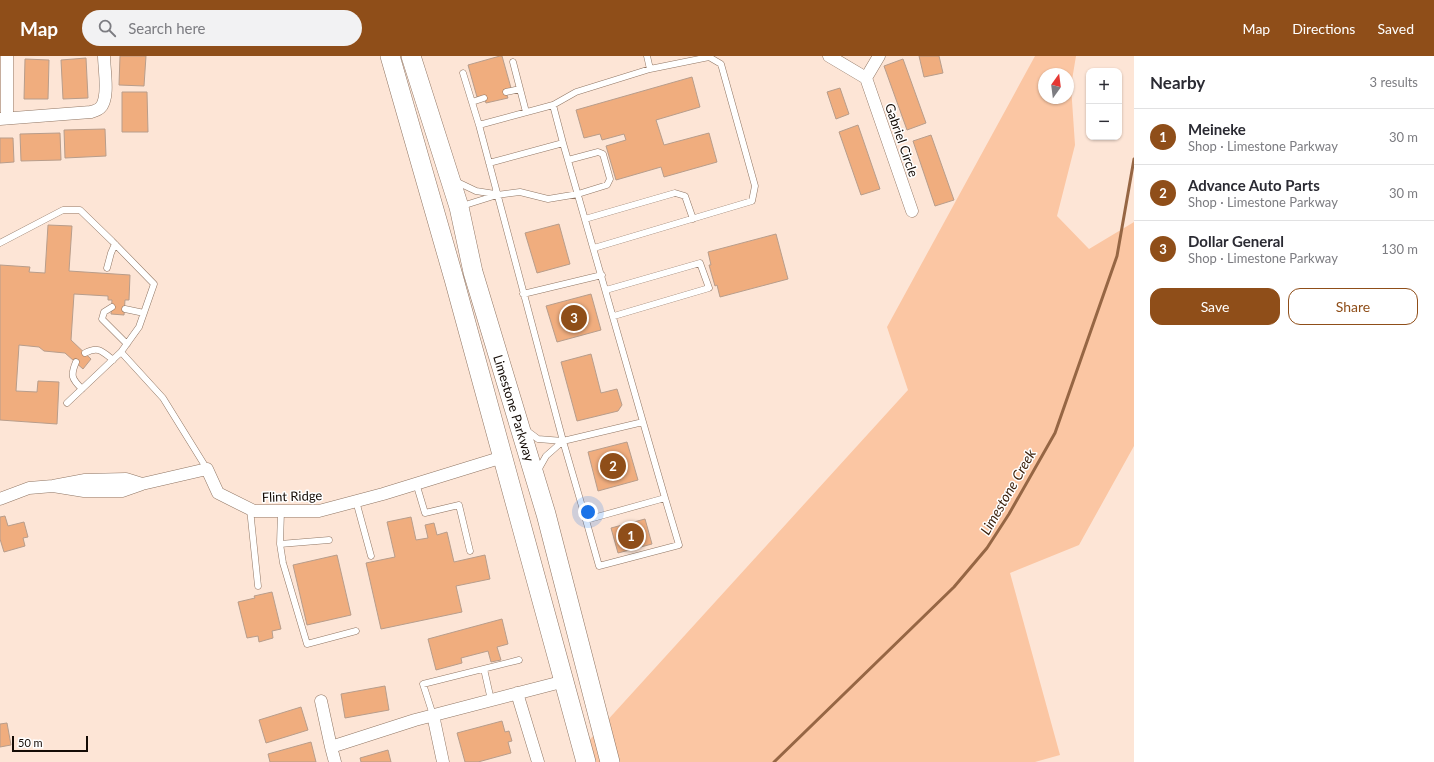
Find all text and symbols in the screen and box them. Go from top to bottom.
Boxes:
search box [82,10,362,46]
text: Map [20,17,58,40]
icon: search [96,17,118,39]
text: Search here [128,19,206,37]
text: Map [1243,20,1270,37]
text: Directions [1292,20,1355,37]
text: Saved [1377,20,1414,37]
north arrow [1038,68,1074,104]
map controls [1086,68,1122,140]
button: + [1086,68,1122,104]
text: Nearby [1150,72,1205,93]
text: 3 results [1370,74,1418,90]
street label: Gabriel Circle [882,101,922,179]
button: − [1086,104,1122,140]
text: Meineke [1188,120,1246,138]
text: 1 [1159,129,1167,145]
text: 30 m [1389,129,1418,145]
text: Shop · Limestone Parkway [1188,138,1338,154]
text: Advance Auto Parts [1188,176,1320,194]
text: 2 [1159,185,1167,201]
text: 30 m [1389,185,1418,201]
text: Shop · Limestone Parkway [1188,194,1338,210]
text: Dollar General [1188,232,1284,250]
text: 3 [1159,241,1167,257]
text: 130 m [1381,241,1418,257]
text: Shop · Limestone Parkway [1188,250,1338,266]
button: Save [1150,288,1280,325]
button: Share [1288,288,1418,325]
pin: 3 [561,303,587,333]
street label: Limestone Parkway [490,353,538,464]
water label: Limestone Creek [976,446,1039,537]
pin: 2 [600,451,626,481]
street label: Flint Ridge [261,487,323,505]
your location [578,502,598,522]
pin: 1 [618,521,644,551]
scale bar [12,734,88,753]
text: 50 m [18,736,43,749]

